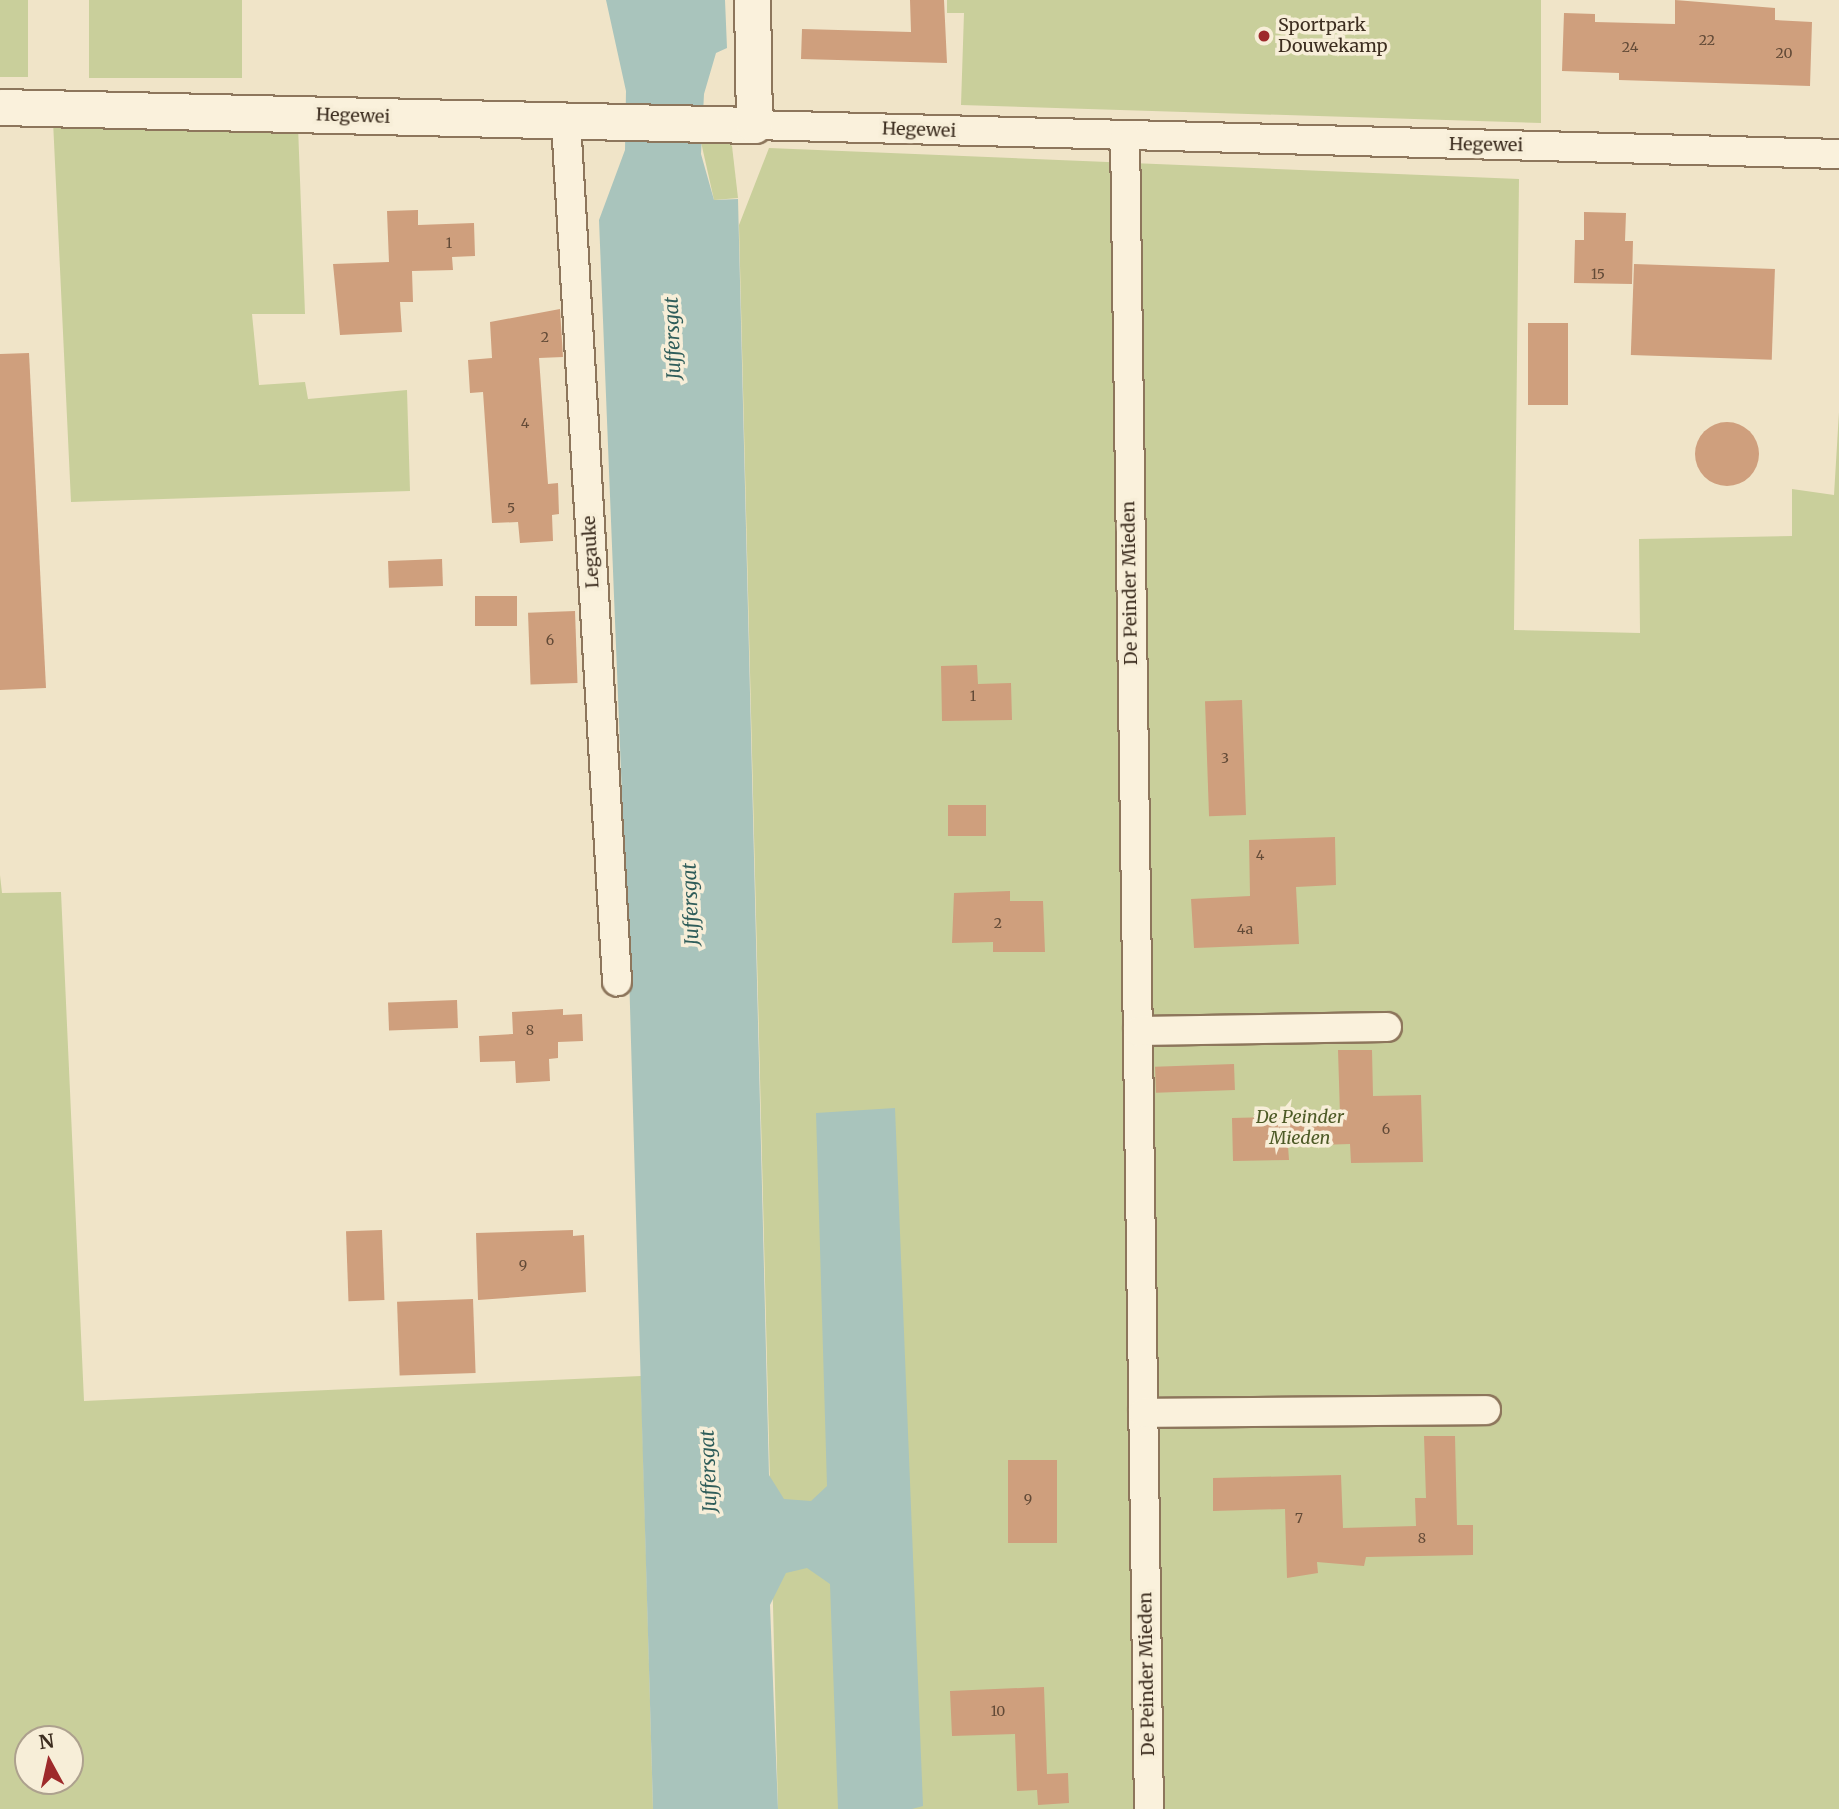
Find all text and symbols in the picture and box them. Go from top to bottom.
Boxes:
place label: Sportpark Douwekamp [1278,15,1388,58]
marker: Sportpark Douwekamp [1256,28,1272,44]
house number: 22 [1699,32,1715,48]
house number: 24 [1622,39,1638,55]
house number: 20 [1775,45,1793,61]
street label: Hegewei [316,104,390,128]
street label: Hegewei [882,118,956,142]
street label: Hegewei [1449,134,1523,156]
house number: 1 [446,235,452,251]
house number: 15 [1591,266,1605,282]
water label: Juffersgat [660,296,686,380]
house number: 2 [541,329,549,345]
house number: 4 [521,415,529,431]
house number: 5 [507,500,515,516]
street label: De Peinder Mieden [1118,501,1142,665]
street label: Legauke [578,515,604,589]
house number: 6 [546,632,554,648]
house number: 1 [970,688,976,704]
house number: 3 [1221,750,1229,766]
house number: 4 [1256,847,1264,863]
water label: Juffersgat [678,862,704,946]
house number: 2 [994,915,1002,931]
house number: 4a [1237,921,1253,937]
house number: 8 [526,1022,534,1038]
park label: De Peinder Mieden [1256,1107,1344,1150]
house number: 6 [1382,1121,1390,1137]
house number: 9 [519,1257,527,1273]
water label: Juffersgat [696,1429,722,1513]
house number: 9 [1024,1491,1032,1507]
house number: 7 [1295,1510,1303,1526]
house number: 8 [1418,1530,1426,1546]
street label: De Peinder Mieden [1135,1592,1159,1756]
house number: 10 [991,1703,1005,1719]
north arrow [14,1725,84,1795]
text: N [37,1728,55,1754]

